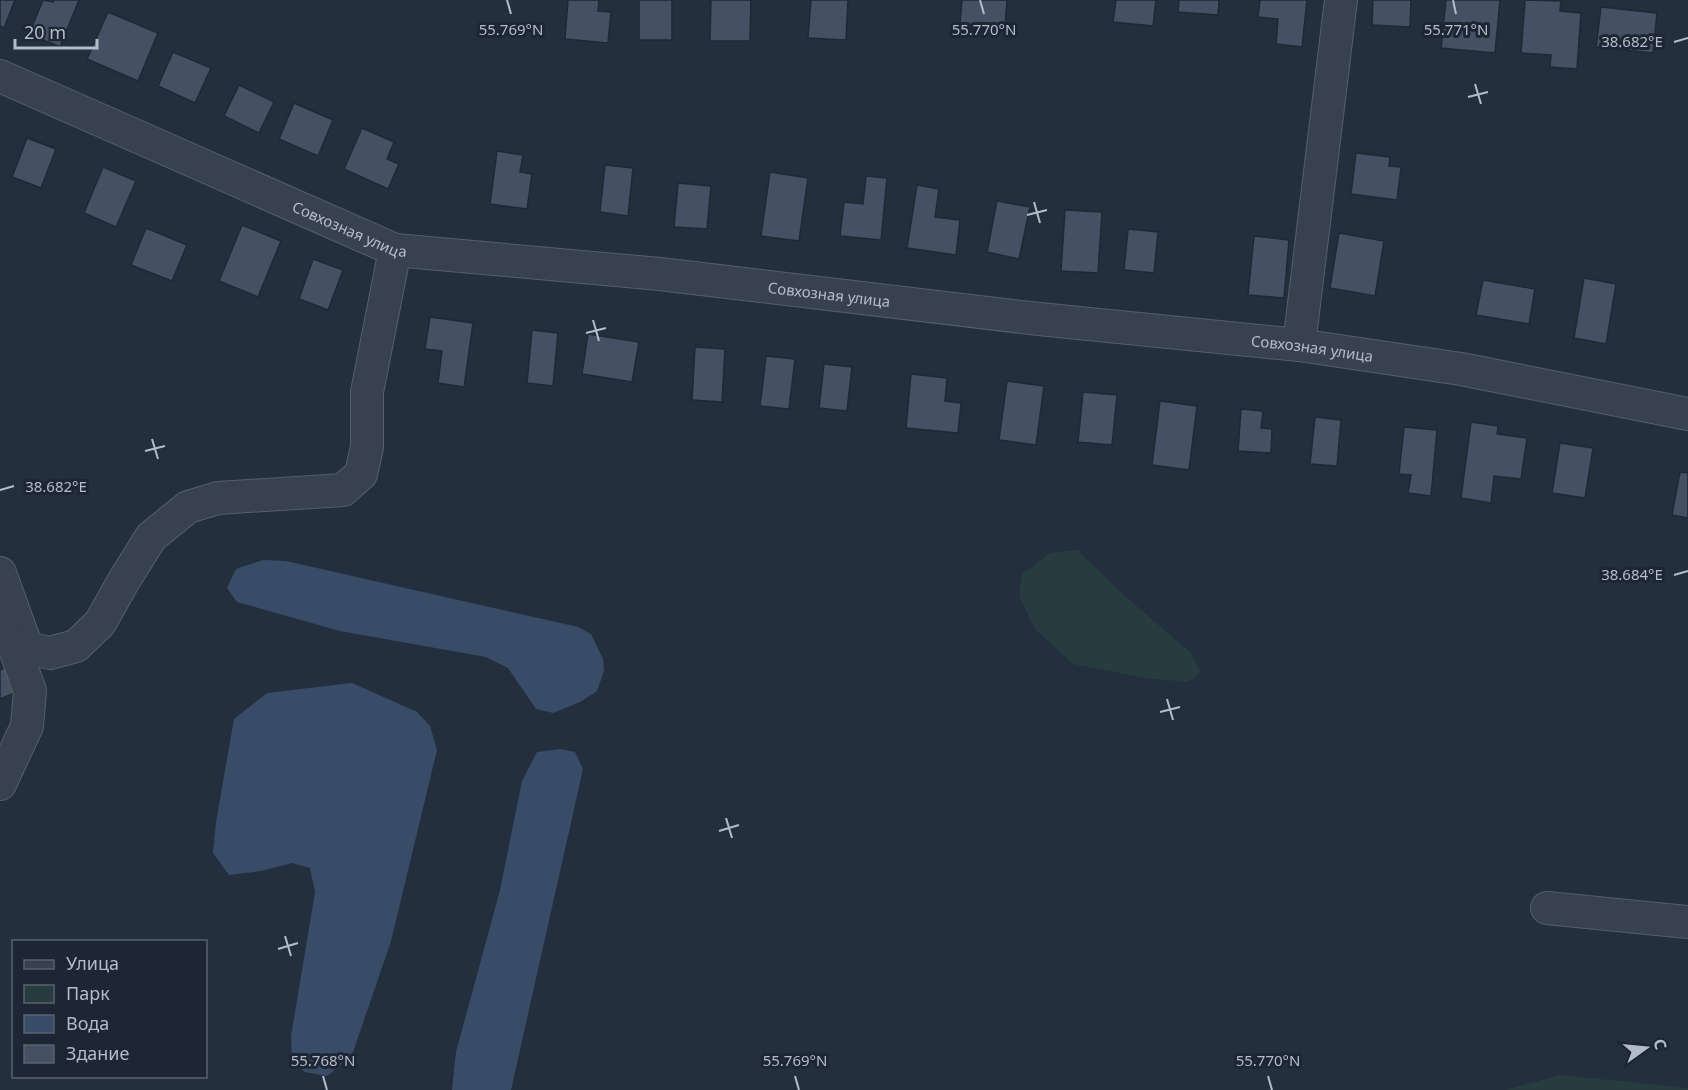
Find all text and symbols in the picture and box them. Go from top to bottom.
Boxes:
scale bar [15,12,98,50]
text: 55.769°N [479,19,543,39]
text: 55.770°N [952,19,1016,39]
text: 55.771°N [1424,19,1488,39]
text: 20 m [24,20,66,44]
text: 38.682°E [1601,31,1663,51]
street label: Совхозная улица [289,196,408,261]
street label: Совхозная улица [767,277,891,311]
street label: Совхозная улица [1250,330,1374,366]
text: 38.682°E [25,476,87,496]
text: 38.684°E [1601,564,1663,584]
legend [12,940,207,1078]
text: Улица [66,951,119,975]
text: Парк [66,981,110,1005]
text: Вода [66,1011,109,1035]
north arrow [1616,1018,1676,1078]
text: С [1649,1036,1672,1052]
text: Здание [66,1041,130,1065]
text: 55.768°N [291,1050,355,1070]
text: 55.769°N [763,1050,827,1070]
text: 55.770°N [1236,1050,1300,1070]

